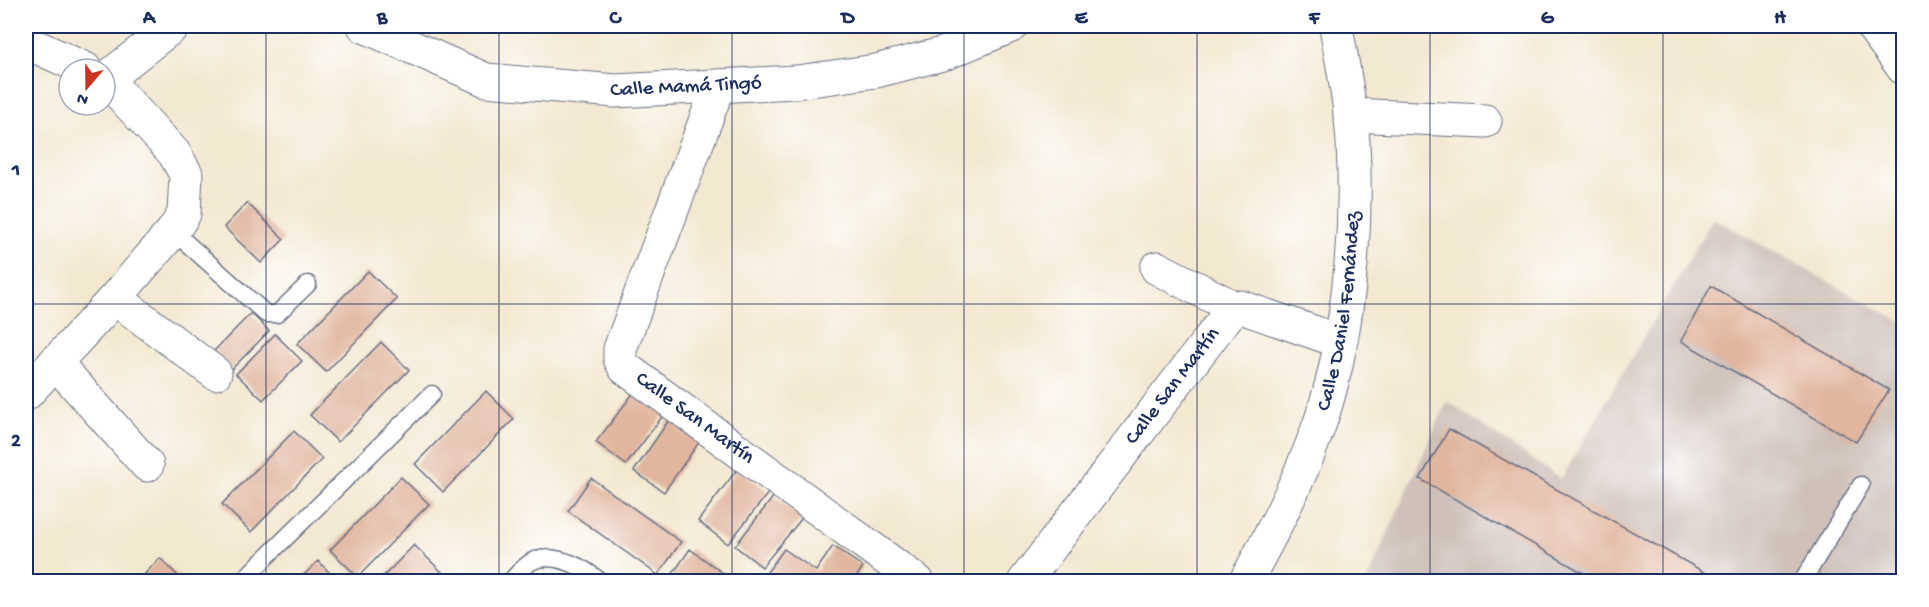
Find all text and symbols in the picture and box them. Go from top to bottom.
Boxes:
text: A [142,8,157,31]
text: B [376,8,388,31]
text: C [609,8,623,31]
text: D [839,8,855,31]
text: E [1075,8,1089,31]
text: F [1308,8,1321,31]
text: G [1541,8,1555,31]
text: H [1774,8,1786,31]
north arrow [57,57,117,117]
street label: Calle Mamá Tingó [610,71,762,104]
text: N [74,87,91,109]
text: 1 [11,160,20,183]
street label: Calle Daniel Fernández [1312,211,1366,414]
street label: Calle San Martín [1120,323,1226,450]
street label: Calle San Martín [630,367,759,470]
text: 2 [11,431,21,454]

